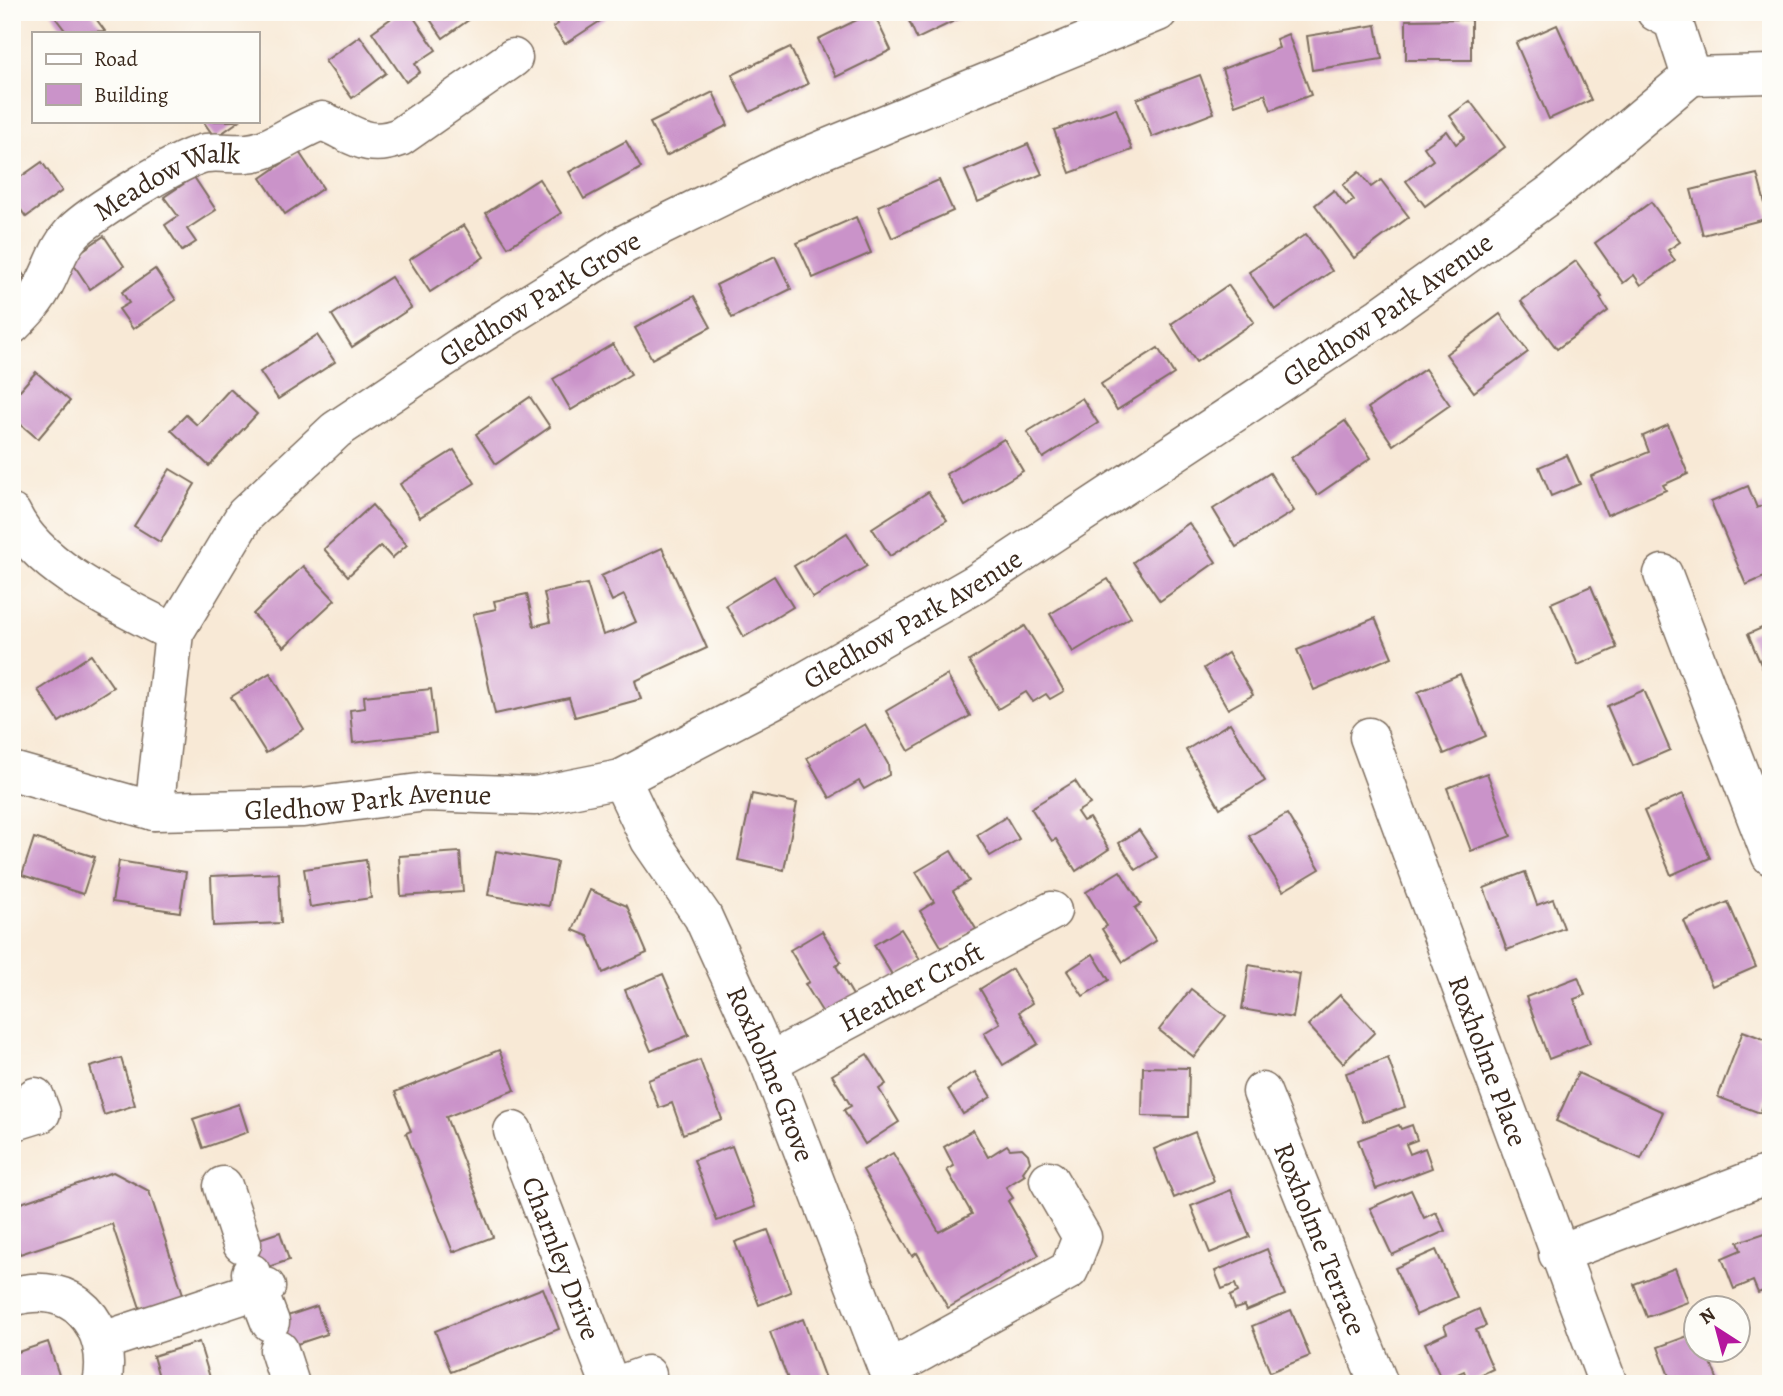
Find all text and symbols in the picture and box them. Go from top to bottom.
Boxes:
legend [32,32,259,122]
text: Road [94,45,138,73]
text: Building [94,81,169,109]
street label: Meadow Walk [86,134,241,230]
street label: Gledhow Park Grove [431,221,647,376]
street label: Gledhow Park Avenue [1275,224,1501,396]
street label: Gledhow Park Avenue [796,540,1030,699]
street label: Gledhow Park Avenue [244,774,492,829]
street label: Heather Croft [833,933,991,1041]
street label: Roxholme Place [1439,970,1537,1152]
street label: Roxholme Grove [717,980,824,1167]
street label: Roxholme Terrace [1264,1137,1376,1341]
street label: Charnley Drive [512,1171,609,1345]
north arrow [1682,1294,1752,1364]
text: N [1694,1301,1721,1331]

